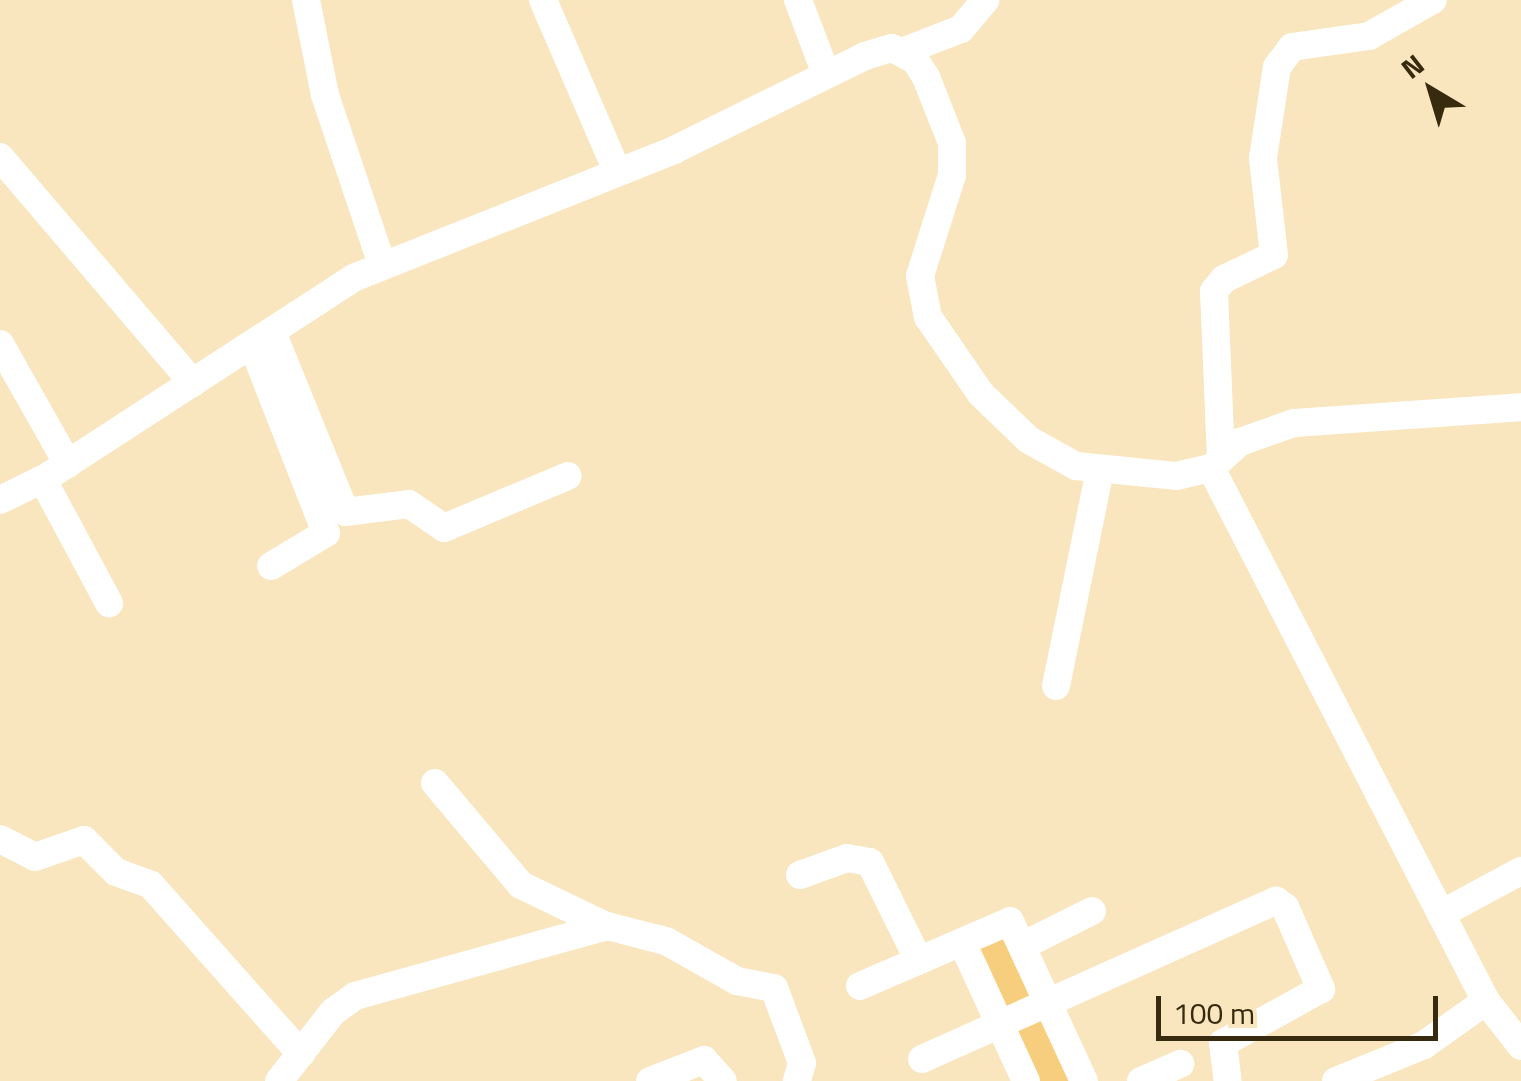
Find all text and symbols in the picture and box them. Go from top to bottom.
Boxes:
north arrow [1381,40,1481,140]
text: N [1391,43,1433,89]
scale bar [1161,976,1444,1038]
text: 100 m [1173,990,1255,1036]

